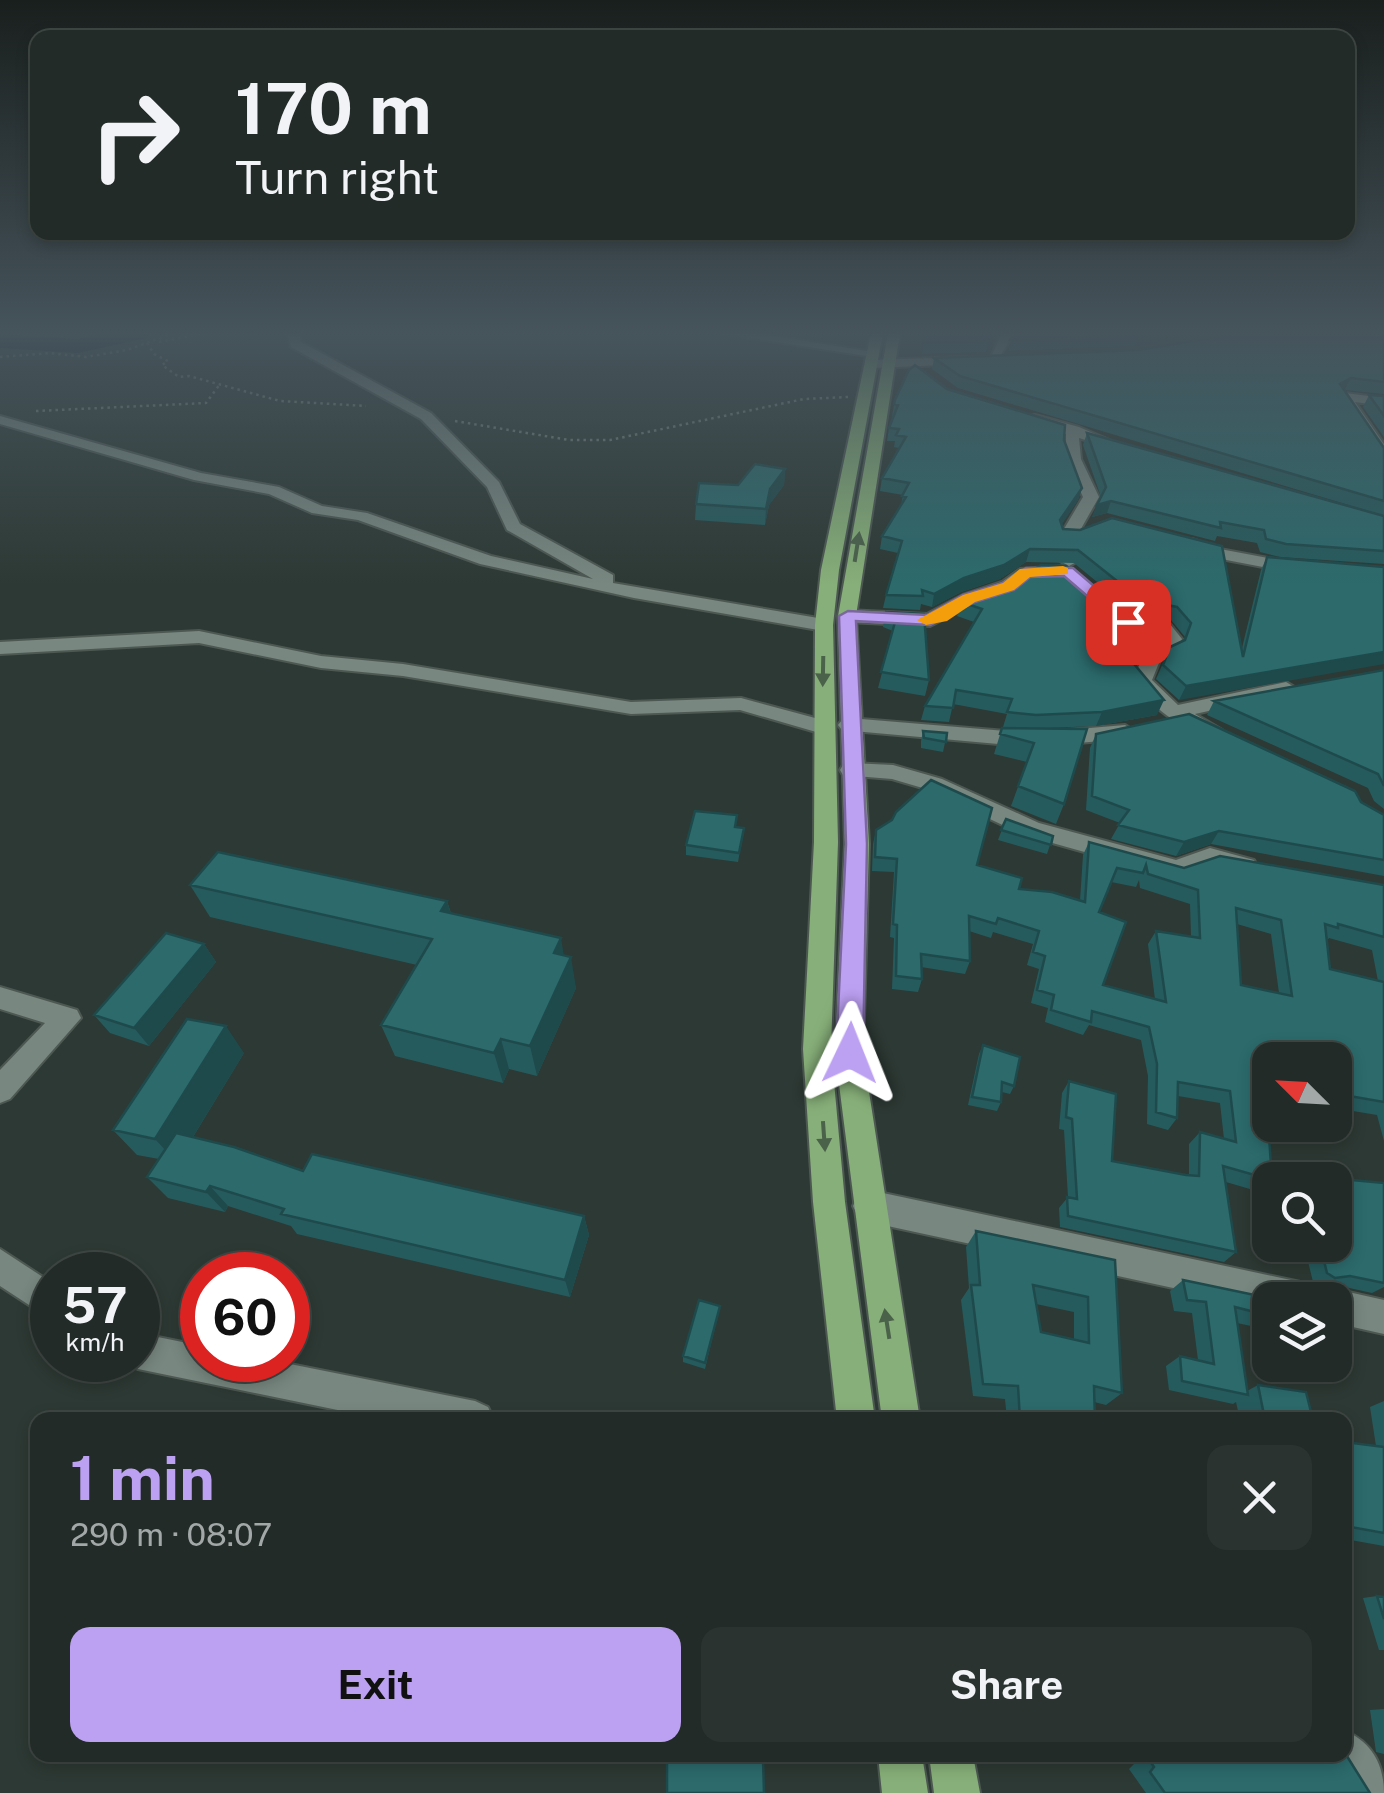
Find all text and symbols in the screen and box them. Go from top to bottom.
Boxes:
text: 170 m [235,67,432,150]
icon: right [70,70,200,200]
text: Turn right [235,151,439,204]
one-way arrow [850,531,865,562]
pin [1086,580,1171,665]
icon: arrive [1101,595,1156,650]
one-way arrow [815,655,831,687]
position arrow [798,1001,902,1105]
north arrow [1252,1042,1352,1142]
map controls [1252,1042,1352,1382]
one-way arrow [816,1120,832,1152]
button: search [1252,1162,1352,1262]
speed limit sign: 60 [180,1252,310,1382]
text: 57 [62,1275,128,1334]
button: layers [1252,1282,1352,1382]
one-way arrow [878,1307,894,1339]
text: km/h [66,1327,124,1357]
text: 1 min [70,1443,215,1514]
button: close [1207,1445,1312,1550]
text: 290 m · 08:07 [70,1516,272,1553]
button: Exit [70,1627,681,1742]
button: Share [701,1627,1312,1742]

